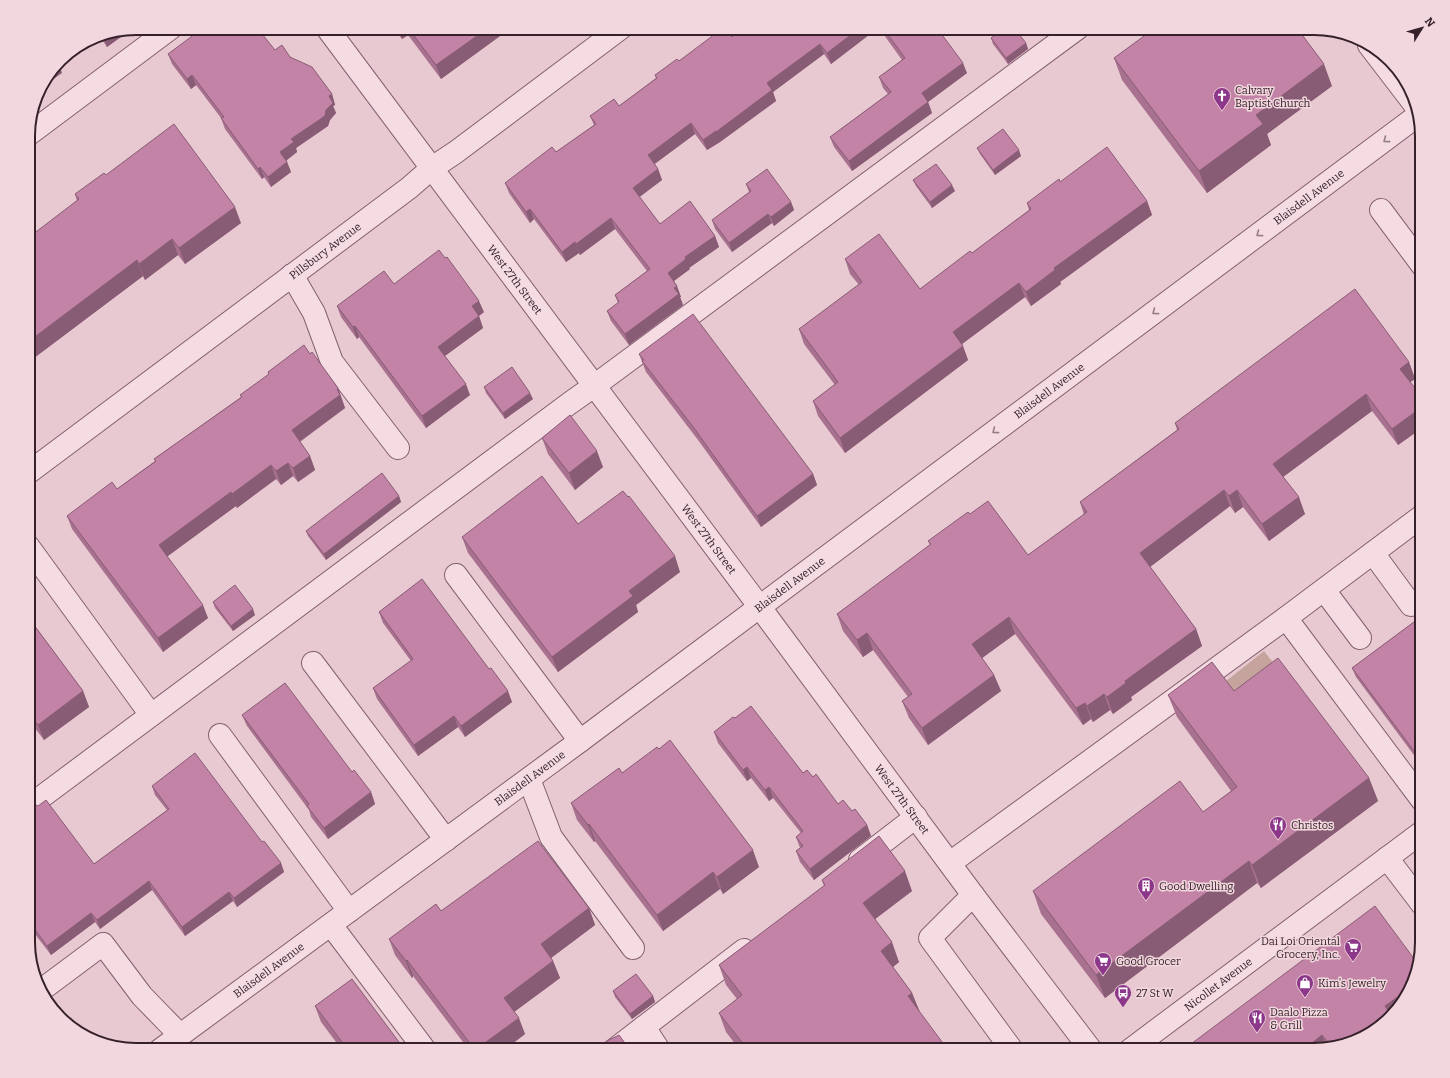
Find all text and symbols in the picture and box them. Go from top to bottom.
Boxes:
north arrow [1402,8,1442,48]
text: N [1422,15,1438,30]
place label: Calvary Baptist Church [1235,84,1311,110]
church icon: Calvary Baptist Church [1212,86,1232,111]
one-way arrow [1384,135,1391,142]
street label: Blaisdell Avenue [1271,166,1347,227]
street label: Pillsbury Avenue [287,220,364,282]
one-way arrow [1257,229,1264,236]
street label: West 27th Street [485,242,545,317]
one-way arrow [1153,307,1160,314]
street label: Blaisdell Avenue [1011,360,1087,421]
one-way arrow [992,426,999,433]
street label: West 27th Street [679,502,739,576]
street label: Blaisdell Avenue [752,554,827,615]
street label: Blaisdell Avenue [492,748,568,808]
street label: West 27th Street [872,762,932,837]
restaurant icon: Christos [1268,815,1288,840]
place label: Christos [1291,819,1333,832]
building icon: Good Dwelling [1136,876,1156,901]
place label: Good Dwelling [1159,880,1234,893]
place label: Dai Loi Oriental Grocery, Inc. [1261,935,1340,961]
supermarket icon: Dai Loi Oriental Grocery, Inc. [1343,937,1363,962]
street label: Blaisdell Avenue [231,940,307,1000]
supermarket icon: Good Grocer [1093,951,1113,976]
place label: Good Grocer [1116,955,1181,968]
street label: Nicollet Avenue [1182,955,1255,1014]
shop icon: Kim's Jewelry [1295,973,1315,998]
place label: Kim's Jewelry [1318,977,1386,990]
bus stop icon: 27 St W [1113,983,1133,1008]
place label: 27 St W [1136,987,1174,1000]
place label: Daalo Pizza & Grill [1270,1006,1328,1032]
restaurant icon: Daalo Pizza & Grill [1247,1008,1267,1033]

